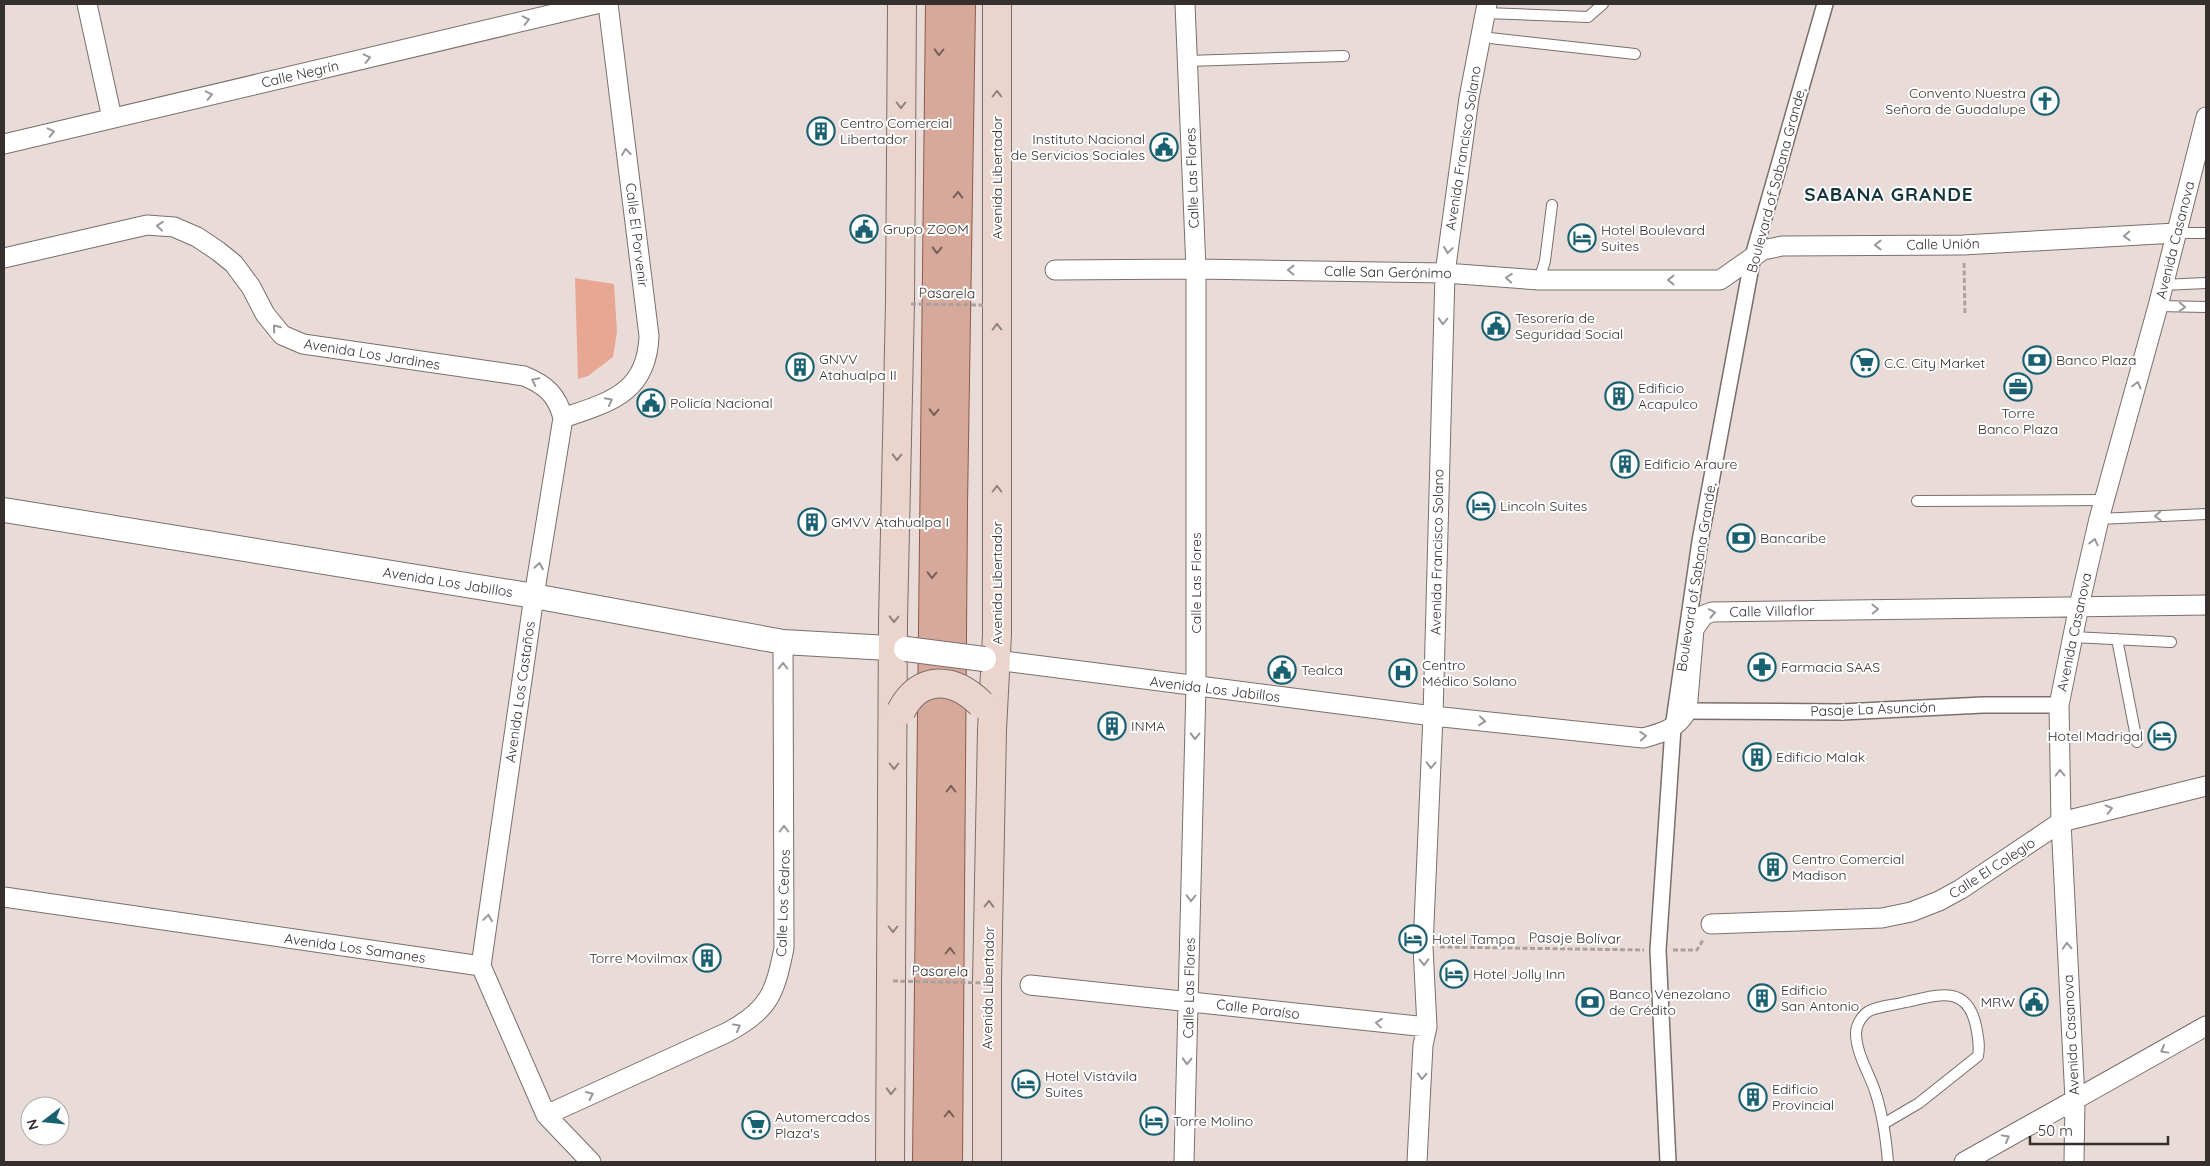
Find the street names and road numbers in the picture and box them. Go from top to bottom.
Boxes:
street label: Calle Negrín [260,56,340,92]
street label: Avenida Francisco Solano [1441,64,1485,232]
street label: Boulevard of Sabana Grande, [1743,85,1810,275]
street label: Avenida Libertador [988,116,1006,240]
street label: Calle Las Flores [1181,127,1203,229]
street label: Avenida Casanova [2152,179,2198,301]
street label: Calle El Porvenir [622,182,652,289]
street label: Calle Unión [1906,234,1980,254]
street label: Calle San Gerónimo [1324,262,1452,282]
street label: Pasarela [919,284,975,302]
street label: Avenida Los Jardines [303,334,441,374]
street label: Avenida Francisco Solano [1427,469,1447,635]
street label: Boulevard of Sabana Grande, [1672,481,1720,673]
street label: Avenida Libertador [988,521,1006,645]
street label: Calle Las Flores [1187,533,1205,634]
street label: Avenida Los Jabillos [382,563,514,601]
street label: Avenida Casanova [2053,571,2095,693]
street label: Calle Villaflor [1729,601,1815,621]
street label: Avenida Los Castaños [501,620,539,764]
street label: Avenida Los Jabillos [1149,672,1281,706]
street label: Pasaje La Asunción [1810,698,1936,720]
street label: Calle El Colegio [1945,833,2039,903]
street label: Calle Los Cedros [772,849,794,957]
street label: Avenida Libertador [978,925,998,1050]
street label: Pasaje Bolívar [1529,928,1622,948]
street label: Avenida Los Samanes [283,929,427,967]
street label: Calle Las Flores [1179,937,1199,1039]
street label: Pasarela [912,962,968,980]
street label: Avenida Casanova [2059,974,2083,1096]
street label: Calle Paraíso [1215,995,1301,1023]

